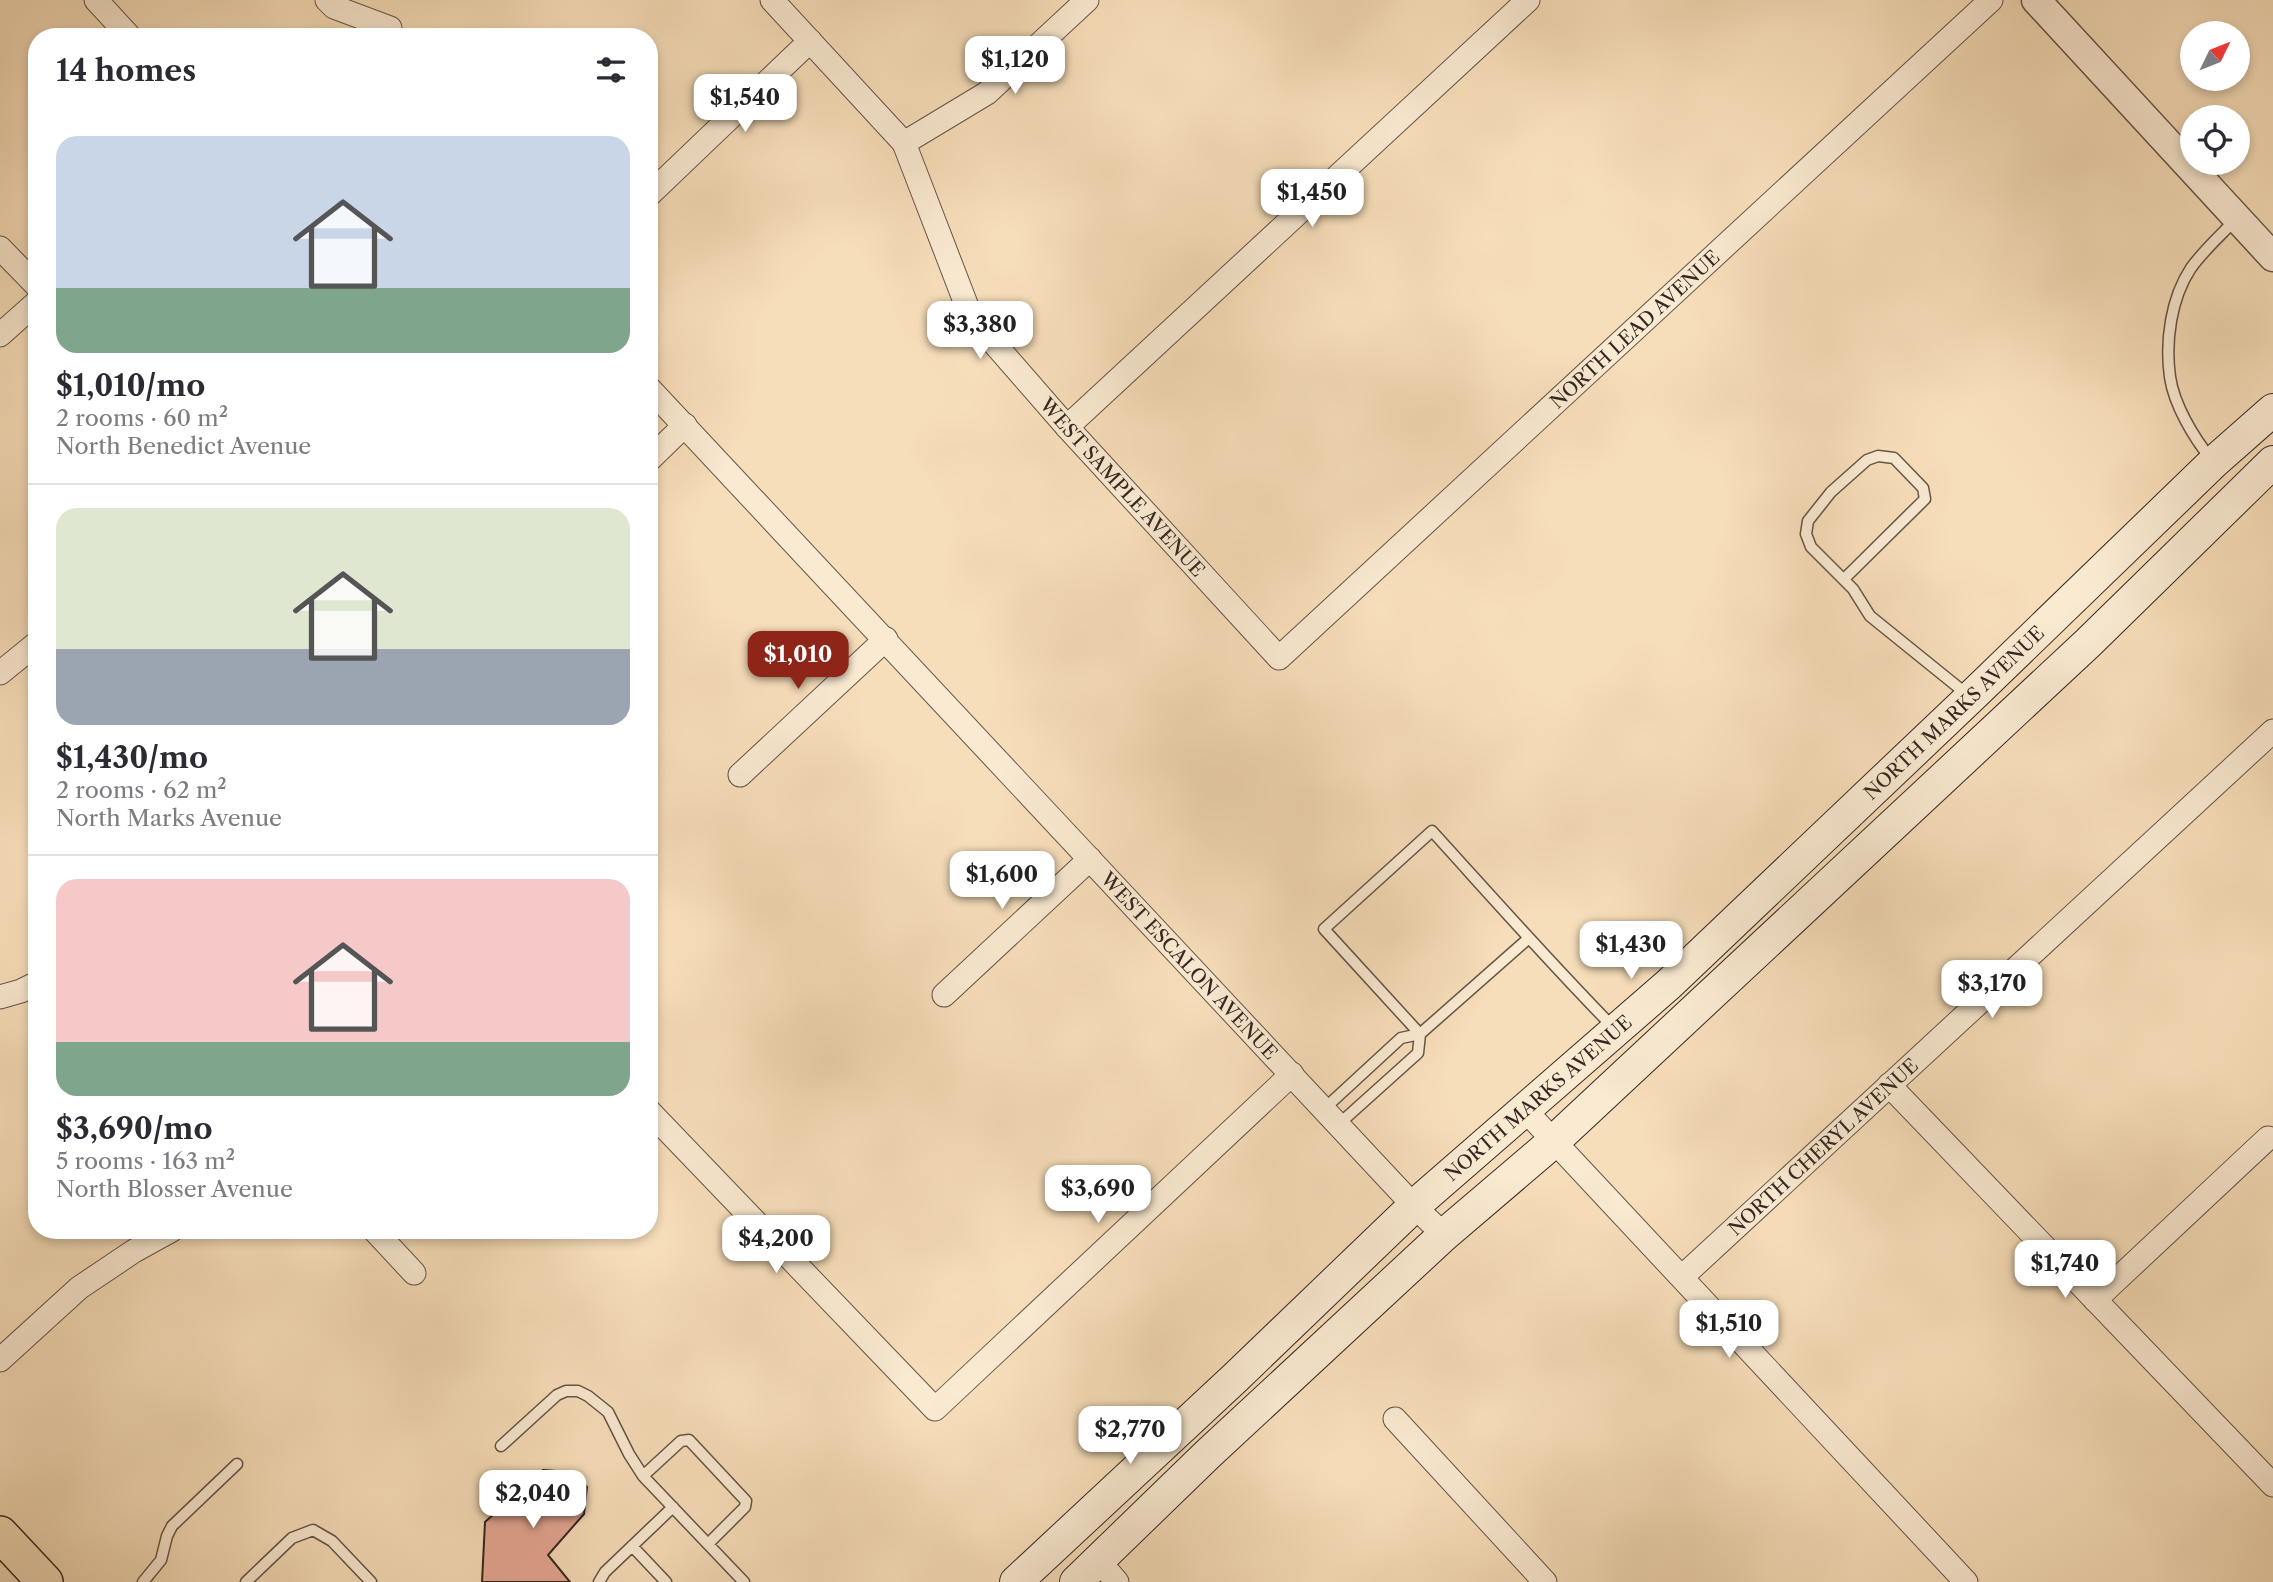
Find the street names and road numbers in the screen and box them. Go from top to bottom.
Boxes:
street label: NORTH LEAD AVENUE [1546,246,1725,414]
street label: WEST SAMPLE AVENUE [1034,393,1209,582]
street label: NORTH MARKS AVENUE [1859,622,2049,805]
street label: WEST ESCALON AVENUE [1095,867,1282,1065]
street label: NORTH MARKS AVENUE [1440,1011,1637,1186]
street label: NORTH CHERYL AVENUE [1724,1054,1923,1240]

